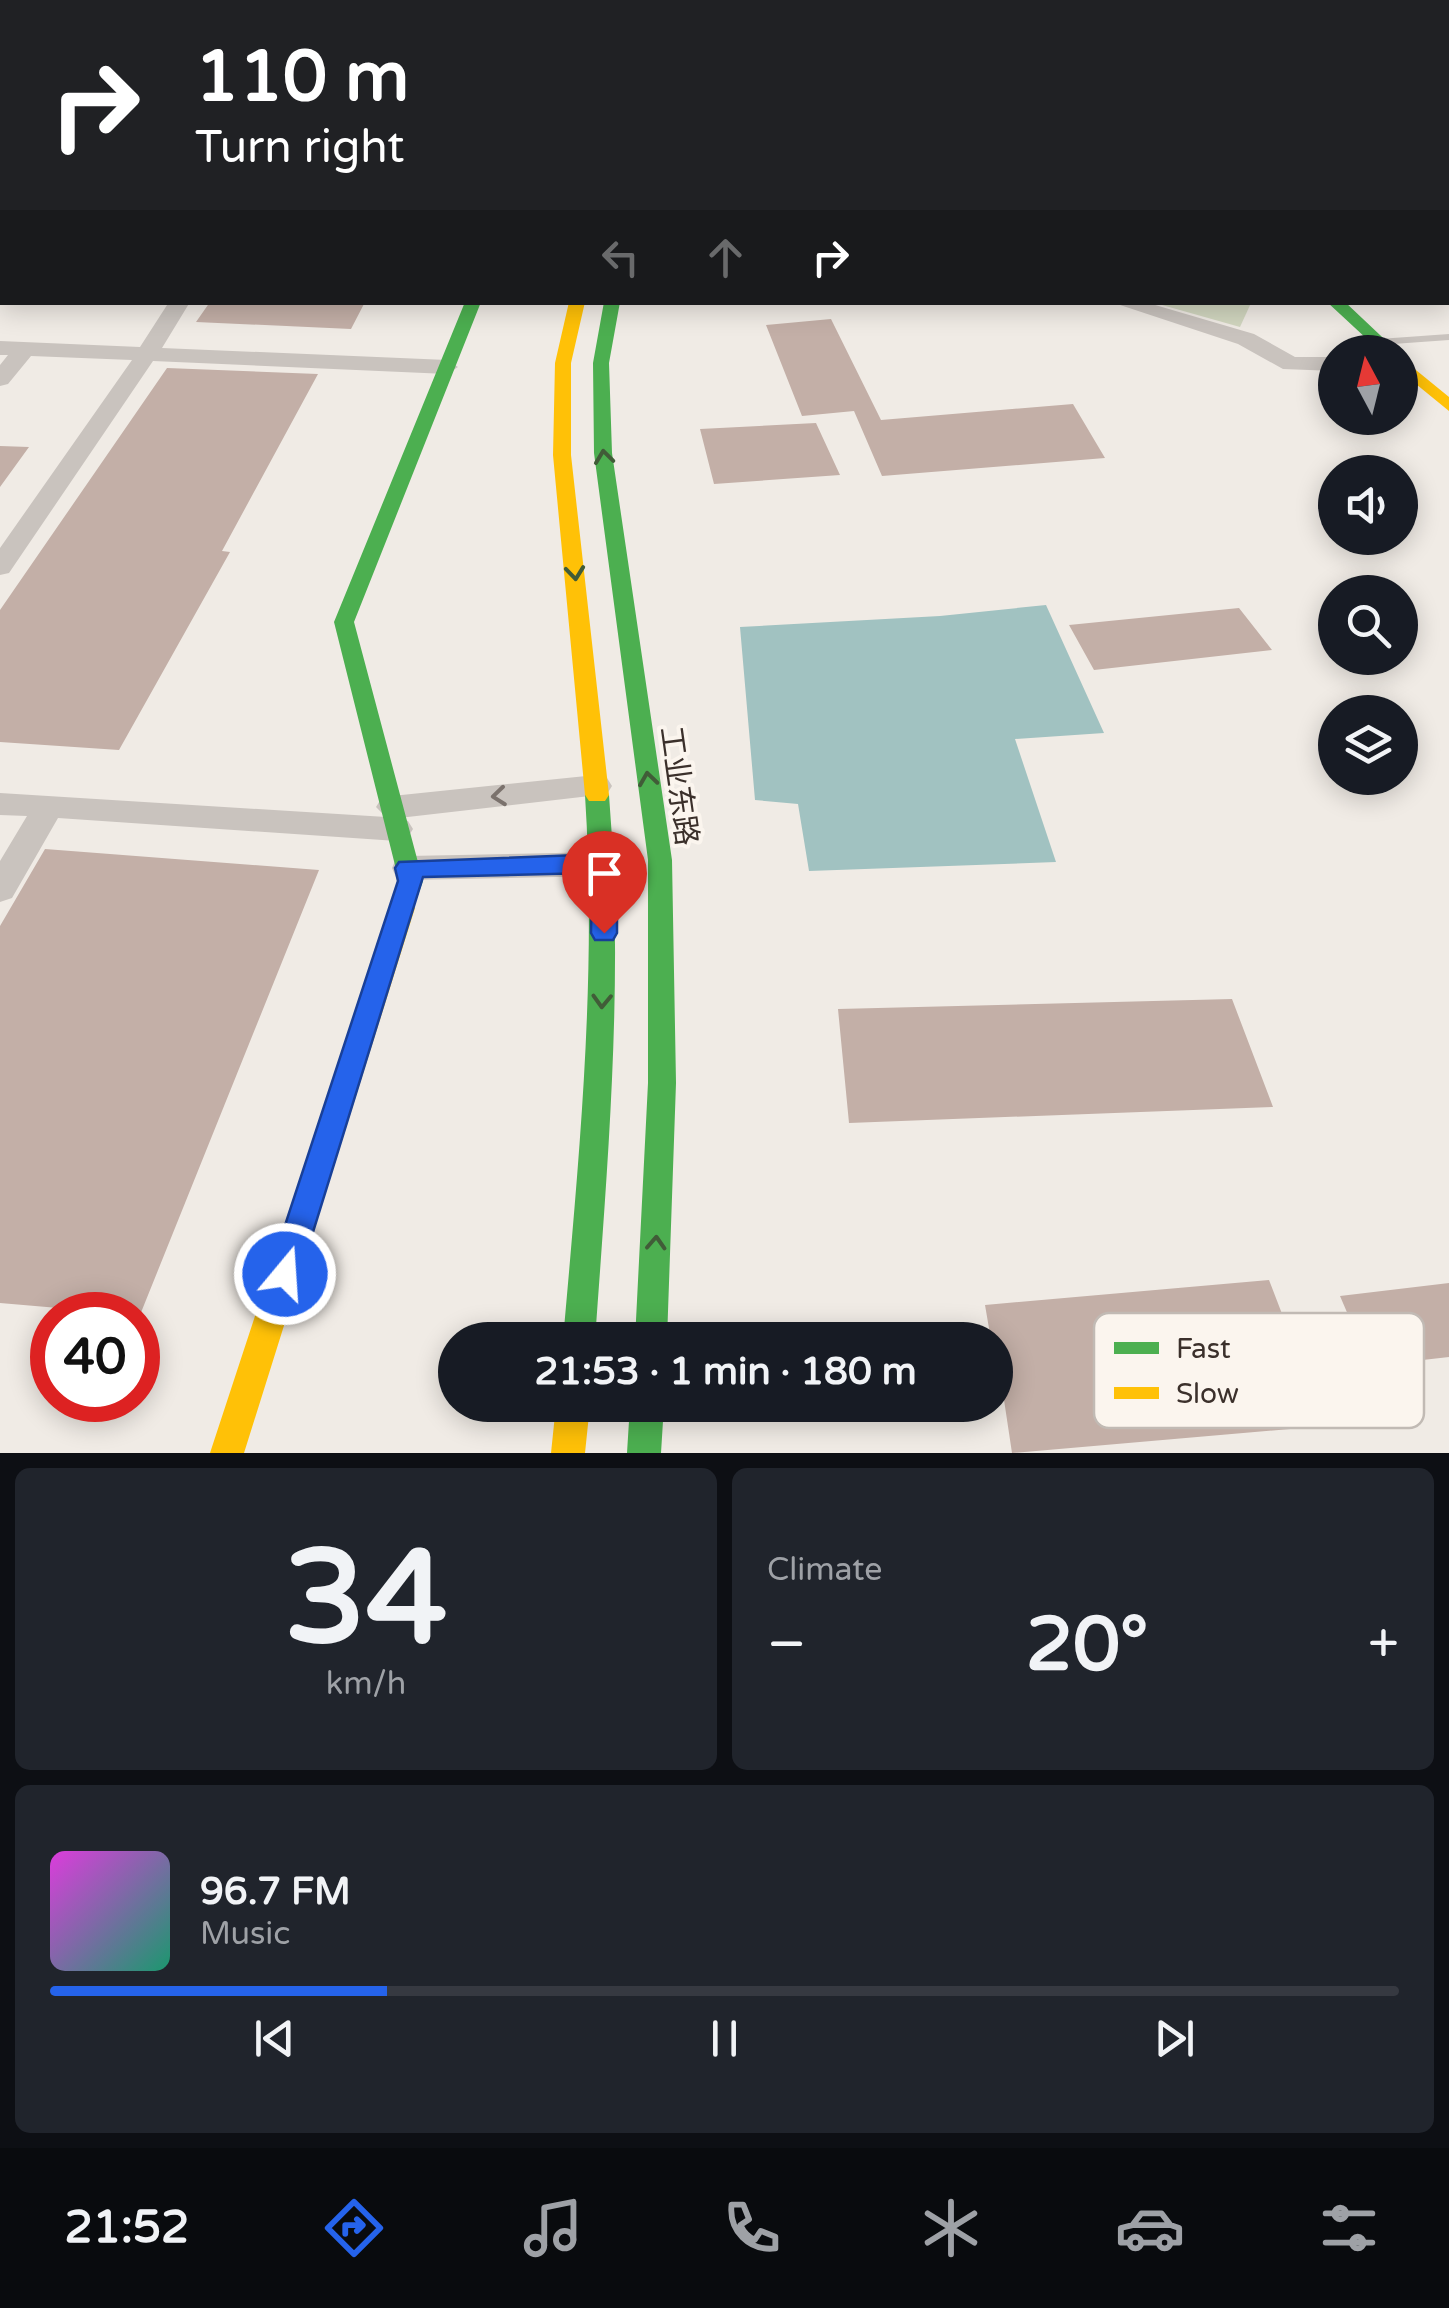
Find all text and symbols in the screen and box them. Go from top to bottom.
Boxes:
text: 110 m [195,36,409,120]
icon: right [30,40,160,170]
text: Turn right [195,121,404,175]
icon: left [593,230,648,285]
icon: ahead [698,230,753,285]
icon: right [803,230,858,285]
north arrow [1318,335,1418,435]
map controls [1318,335,1418,795]
one-way arrow [594,448,615,464]
button: sound [1318,455,1418,555]
one-way arrow [563,565,585,581]
button: search [1318,575,1418,675]
button: layers [1318,695,1418,795]
street label: 工业东路 [652,724,705,848]
one-way arrow [639,770,660,787]
one-way arrow [491,785,507,806]
pin [562,831,647,934]
icon: arrive [577,846,632,901]
one-way arrow [592,994,613,1010]
position arrow [233,1222,337,1326]
one-way arrow [645,1234,666,1250]
speed limit sign: 40 [30,1292,160,1422]
legend [1094,1313,1424,1428]
text: Fast [1176,1332,1231,1366]
text: 21:53 · 1 min · 180 m [534,1349,917,1395]
text: Slow [1176,1377,1239,1411]
text: 34 [284,1522,448,1678]
text: Climate [767,1551,882,1589]
text: 20° [1026,1600,1148,1690]
text: − [767,1612,806,1678]
text: + [1368,1612,1399,1678]
text: km/h [326,1665,406,1703]
text: 96.7 FM [200,1869,351,1915]
text: Music [200,1915,290,1953]
icon: previous [247,2011,302,2066]
icon: pause [697,2011,752,2066]
icon: next [1147,2011,1202,2066]
icon: directions [319,2193,389,2263]
icon: music [518,2193,588,2263]
icon: phone [717,2193,787,2263]
icon: climate [916,2193,986,2263]
icon: car [1115,2193,1185,2263]
icon: filters [1314,2193,1384,2263]
text: 21:52 [65,2201,189,2255]

